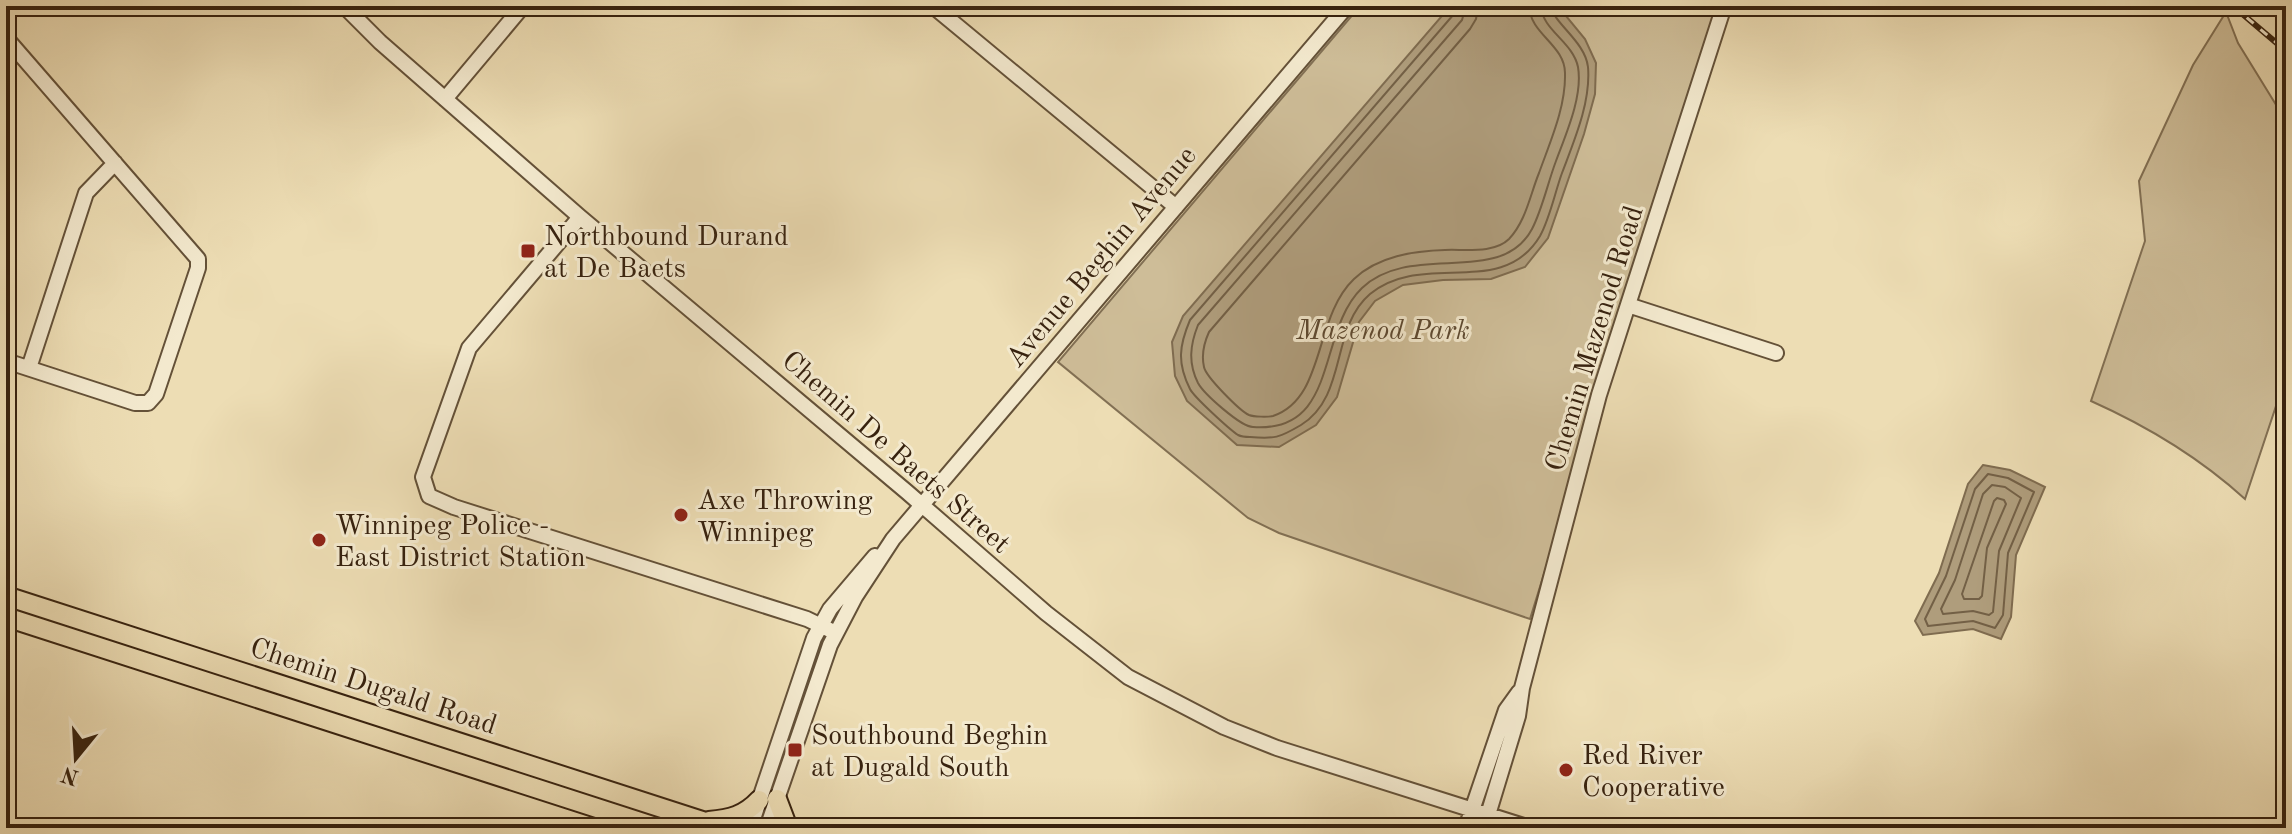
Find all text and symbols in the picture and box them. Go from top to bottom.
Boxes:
street label: Avenue Beghin Avenue [1002,142,1203,374]
street label: Chemin Mazenod Road [1542,203,1650,475]
place label: Northbound Durand at De Baets [544,224,789,284]
marker: Northbound Durand at De Baets [519,242,537,260]
park label: Mazenod Park [1295,318,1470,346]
street label: Chemin De Baets Street [776,347,1014,560]
place label: Axe Throwing Winnipeg [697,488,873,548]
marker: Axe Throwing Winnipeg [672,506,690,524]
place label: Winnipeg Police - East District Station [335,513,586,573]
marker: Winnipeg Police - East District Station [310,531,328,549]
street label: Chemin Dugald Road [246,635,500,741]
north arrow [36,718,116,798]
place label: Southbound Beghin at Dugald South [811,723,1048,783]
marker: Southbound Beghin at Dugald South [786,741,804,759]
place label: Red River Cooperative [1582,743,1725,803]
marker: Red River Cooperative [1557,761,1575,779]
text: N [59,762,82,788]

